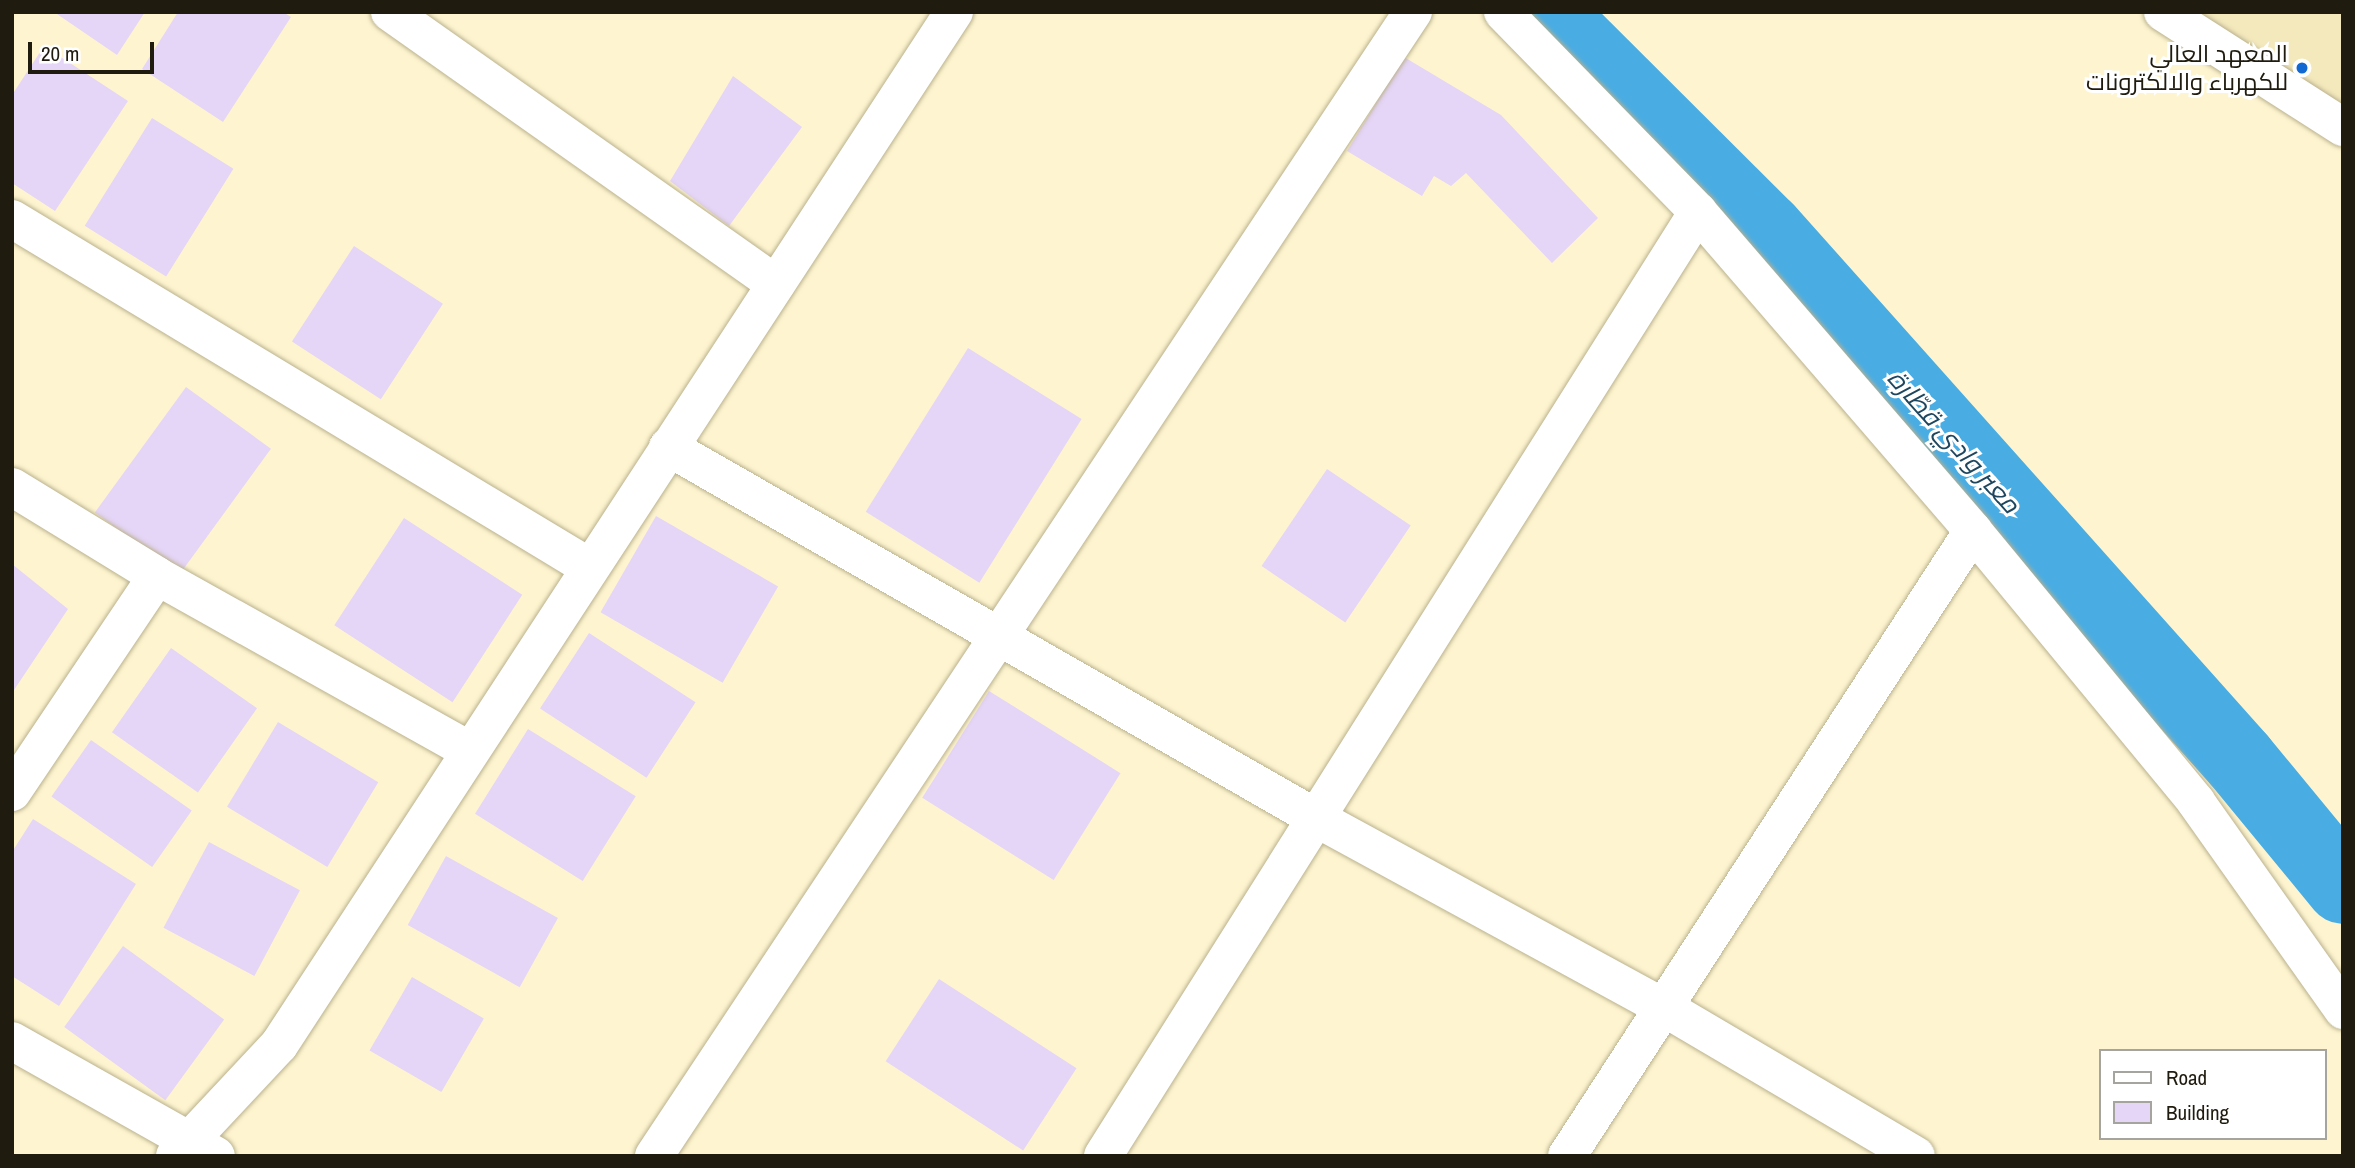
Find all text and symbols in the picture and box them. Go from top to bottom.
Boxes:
scale bar [32,28,158,72]
text: 20 m [41,39,79,68]
place label: المعهد العالي للكهرباء والالكترونات [2086,40,2288,96]
marker: المعهد العالي للكهرباء والالكترونات [2294,60,2310,76]
water label: معبر وادي قطّارة [1881,363,2027,519]
legend [2100,1049,2327,1140]
text: Road [2166,1063,2207,1092]
text: Building [2166,1098,2229,1127]

